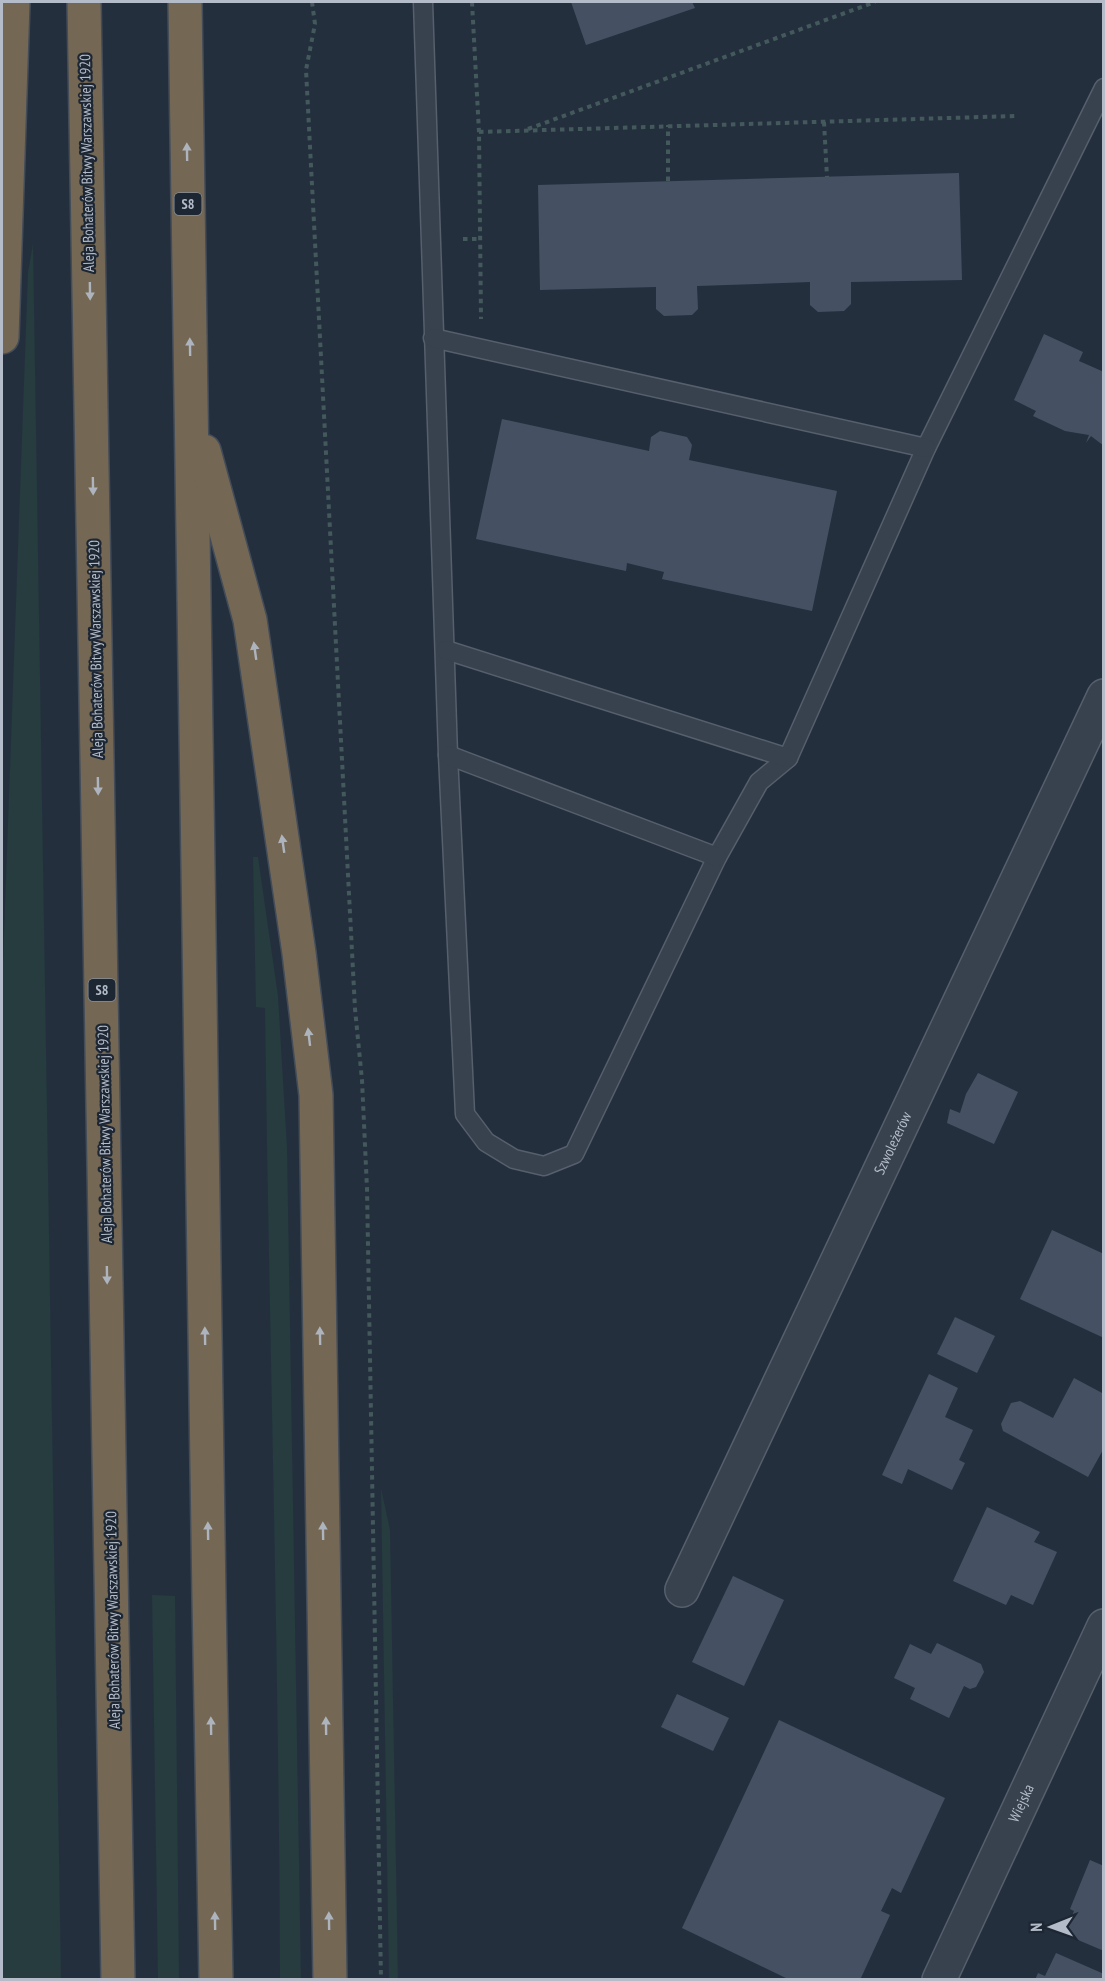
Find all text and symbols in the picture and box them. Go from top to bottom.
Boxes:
street label: Aleja Bohaterów Bitwy Warszawskiej 1920 [75,54,98,272]
one-way arrow [183,143,192,162]
road number: S8 [174,193,201,215]
one-way arrow [85,281,94,300]
one-way arrow [186,338,195,357]
one-way arrow [88,476,98,495]
street label: Aleja Bohaterów Bitwy Warszawskiej 1920 [84,540,107,758]
one-way arrow [250,641,259,660]
one-way arrow [94,776,103,795]
one-way arrow [278,834,287,853]
road number: S8 [88,979,116,1001]
street label: Aleja Bohaterów Bitwy Warszawskiej 1920 [93,1025,116,1243]
one-way arrow [304,1028,314,1047]
street label: Szwoleżerów [869,1108,915,1178]
one-way arrow [102,1265,112,1284]
one-way arrow [200,1327,210,1346]
one-way arrow [315,1327,325,1346]
street label: Aleja Bohaterów Bitwy Warszawskiej 1920 [101,1511,124,1729]
one-way arrow [203,1522,212,1541]
one-way arrow [318,1522,328,1541]
one-way arrow [206,1717,216,1736]
one-way arrow [321,1717,331,1736]
street label: Wiejska [1004,1781,1038,1825]
north arrow [1021,1897,1081,1957]
one-way arrow [210,1912,220,1931]
one-way arrow [324,1912,334,1931]
text: N [1026,1923,1046,1932]

